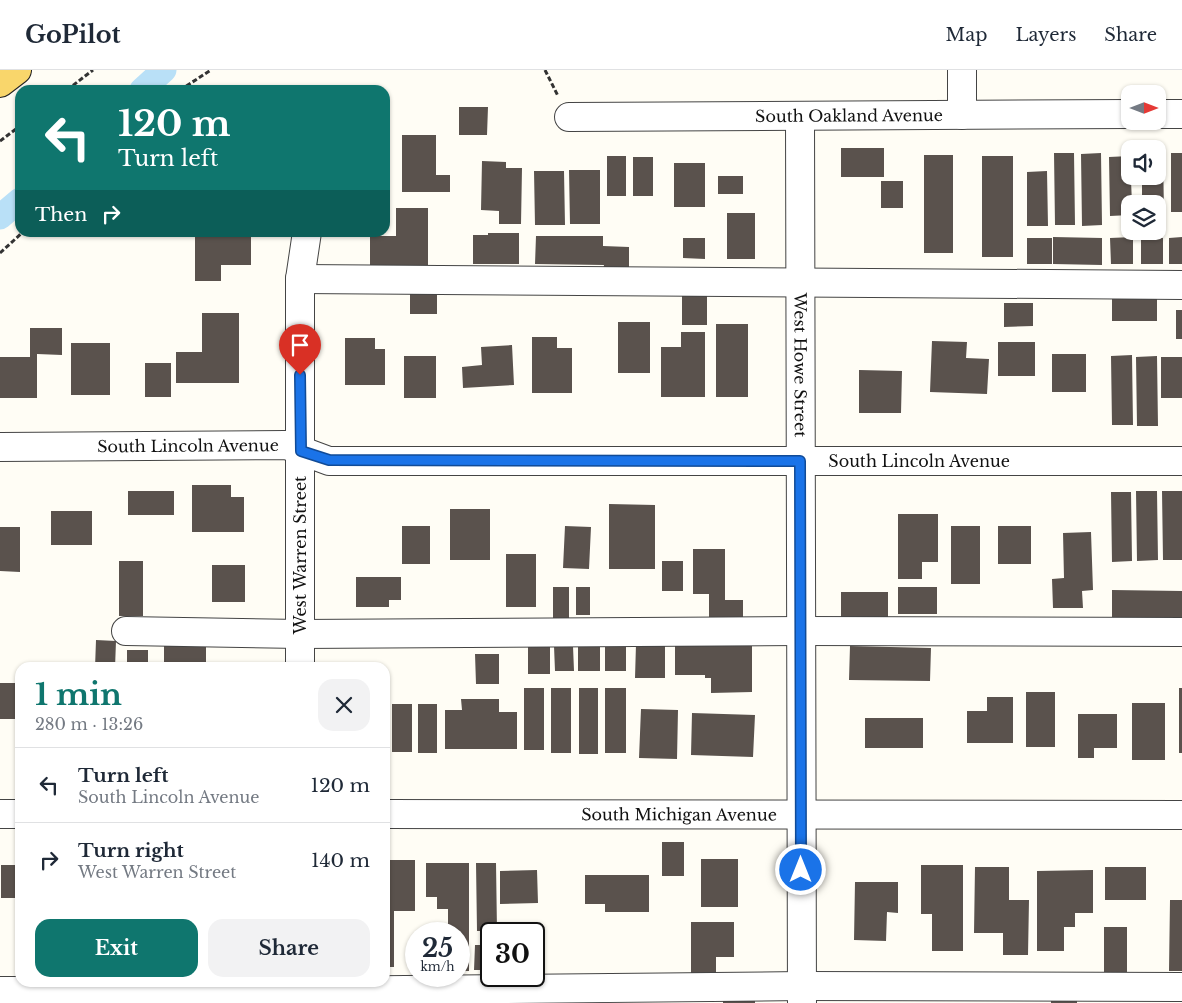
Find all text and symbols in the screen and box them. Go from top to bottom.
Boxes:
text: GoPilot [25,20,121,49]
text: Map [946,24,987,46]
text: Layers [1015,24,1076,46]
text: Share [1104,24,1157,46]
north arrow [1121,85,1166,130]
map controls [1121,85,1166,240]
text: 120 m [118,102,231,145]
icon: left [35,105,100,170]
street label: South Oakland Avenue [755,105,943,126]
button: sound [1121,140,1166,185]
text: Turn left [118,145,218,172]
button: layers [1121,195,1166,240]
icon: right [97,200,125,228]
text: Then [35,203,87,226]
street label: West Howe Street [790,292,811,437]
pin [279,324,321,375]
icon: arrive [286,331,314,359]
street label: South Lincoln Avenue [97,435,279,456]
street label: South Lincoln Avenue [828,451,1010,471]
street label: West Warren Street [290,476,310,635]
text: 1 min [35,676,122,713]
button: close [318,679,370,731]
text: 280 m · 13:26 [35,714,143,734]
text: Turn left [78,764,169,787]
icon: left [35,771,63,799]
text: 120 m [310,774,370,797]
text: South Lincoln Avenue [78,787,259,807]
street label: South Michigan Avenue [581,804,777,824]
text: Turn right [78,839,184,862]
position arrow [774,843,826,895]
icon: right [35,846,63,874]
text: 140 m [311,849,370,872]
text: West Warren Street [78,862,236,882]
button: Exit [35,919,198,977]
button: Share [208,919,370,977]
speed limit sign: 30 [480,922,545,987]
text: 25 [422,933,453,964]
text: km/h [420,959,455,974]

